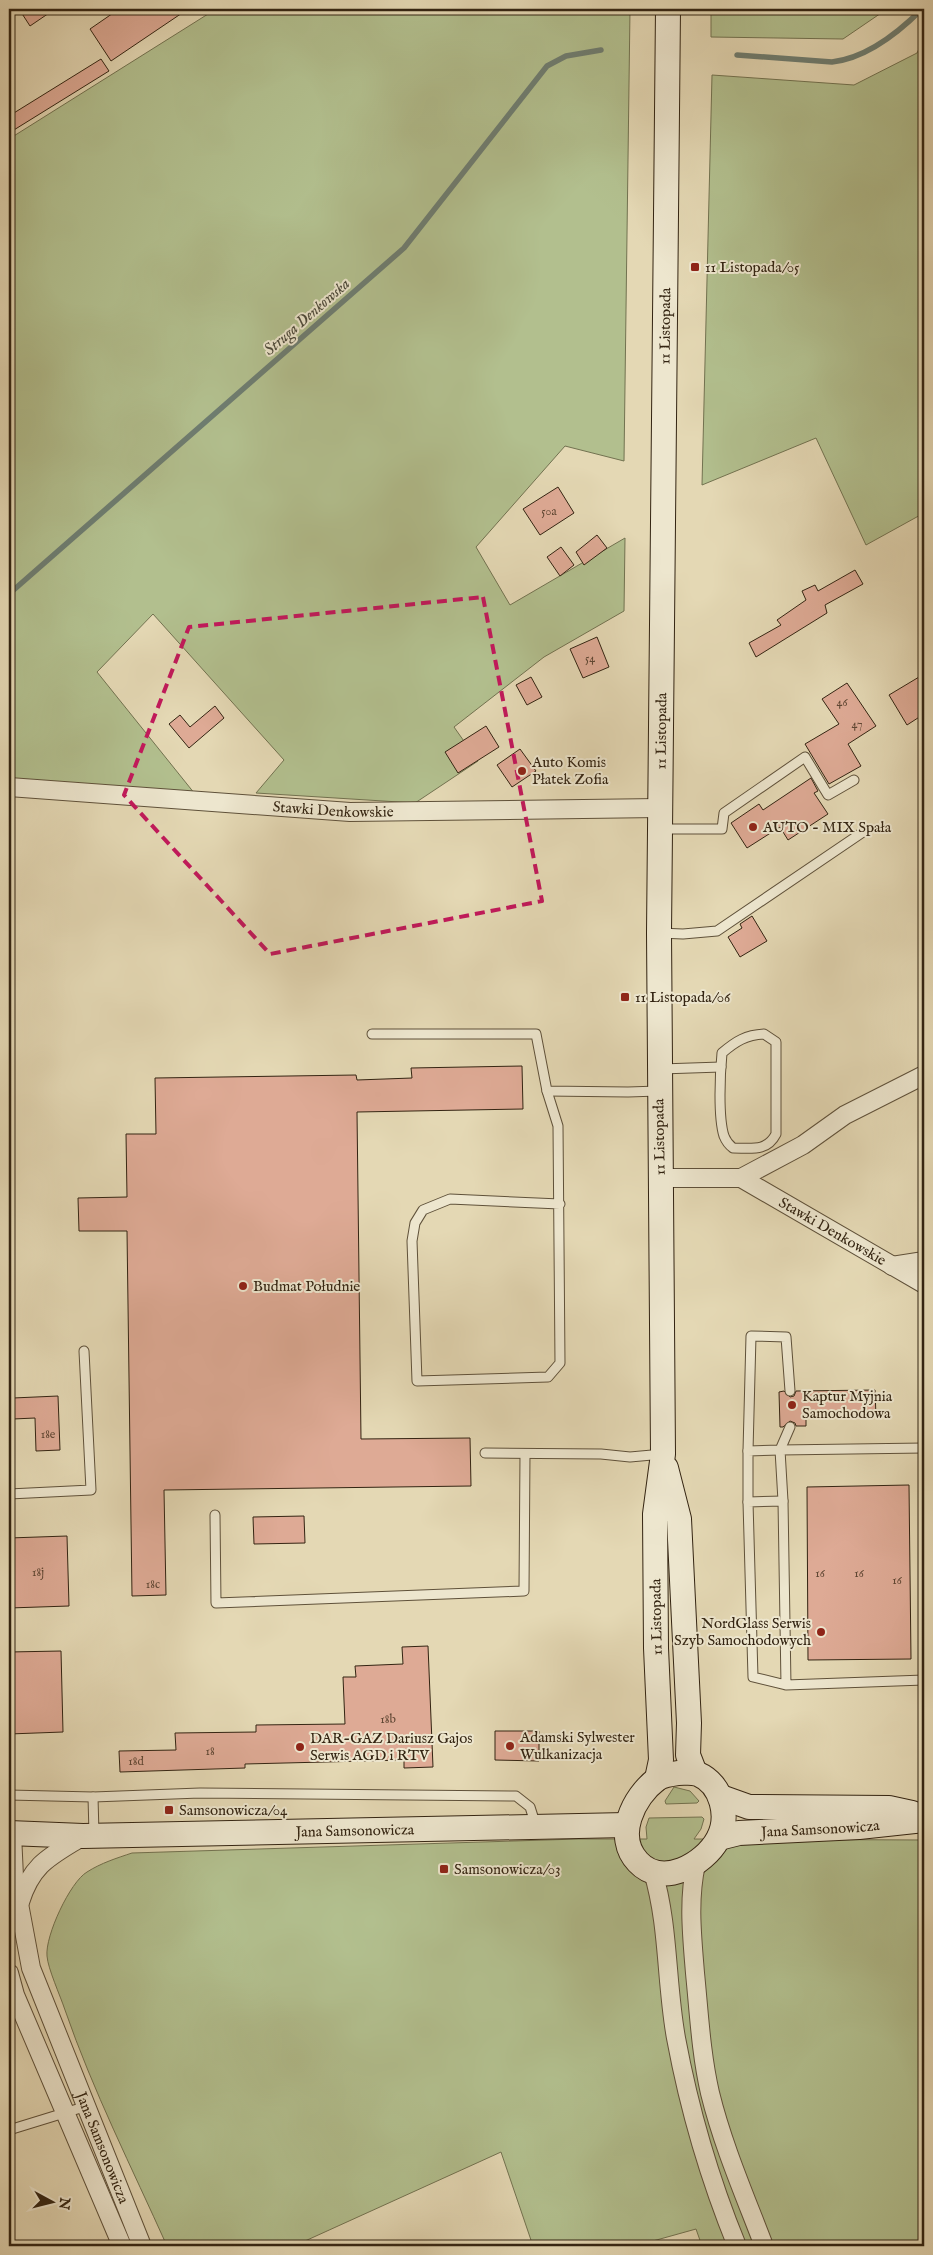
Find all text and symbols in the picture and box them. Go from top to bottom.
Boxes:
place label: 11 Listopada/05 [705,258,800,277]
marker: 11 Listopada/05 [689,261,701,273]
water label: Struga Denkowska [260,275,355,360]
street label: 11 Listopada [656,287,675,365]
house number: 50a [541,504,558,519]
house number: 54 [585,651,595,666]
street label: 11 Listopada [652,692,671,770]
house number: 46 [837,695,848,710]
house number: 47 [851,717,863,732]
place label: Auto Komis Płatek Zofia [531,753,609,789]
marker: Auto Komis Płatek Zofia [516,765,528,777]
street label: Stawki Denkowskie [272,797,394,822]
place label: AUTO - MIX Spała [762,818,892,837]
marker: AUTO - MIX Spała [747,821,759,833]
place label: 11 Listopada/06 [635,988,731,1007]
marker: 11 Listopada/06 [619,991,631,1003]
street label: 11 Listopada [649,1098,670,1175]
street label: Stawki Denkowskie [775,1193,890,1270]
place label: Budmat Południe [253,1277,360,1296]
marker: Budmat Południe [237,1280,249,1292]
place label: Kaptur Myjnia Samochodowa [802,1387,893,1423]
marker: Kaptur Myjnia Samochodowa [786,1399,798,1411]
house number: 18e [41,1427,56,1442]
house number: 18j [32,1565,44,1580]
house number: 16 [815,1566,826,1581]
house number: 16 [854,1566,865,1581]
house number: 16 [892,1573,903,1588]
house number: 18c [146,1577,160,1592]
street label: 11 Listopada [646,1578,667,1655]
place label: NordGlass Serwis Szyb Samochodowych [674,1614,811,1650]
marker: NordGlass Serwis Szyb Samochodowych [815,1626,827,1638]
house number: 18b [380,1712,396,1727]
place label: Adamski Sylwester Wulkanizacja [519,1728,635,1764]
place label: DAR-GAZ Dariusz Gajos Serwis AGD i RTV [310,1729,473,1765]
marker: Adamski Sylwester Wulkanizacja [504,1740,516,1752]
marker: DAR-GAZ Dariusz Gajos Serwis AGD i RTV [294,1741,306,1753]
house number: 18 [205,1744,215,1759]
house number: 18d [128,1754,144,1769]
place label: Samsonowicza/04 [179,1801,288,1820]
marker: Samsonowicza/04 [163,1804,175,1816]
street label: Jana Samsonowicza [759,1816,881,1842]
street label: Jana Samsonowicza [293,1820,415,1842]
place label: Samsonowicza/03 [454,1860,561,1879]
marker: Samsonowicza/03 [438,1863,450,1875]
street label: Jana Samsonowicza [71,2087,133,2207]
north arrow [28,2178,78,2228]
text: N [54,2195,74,2211]

